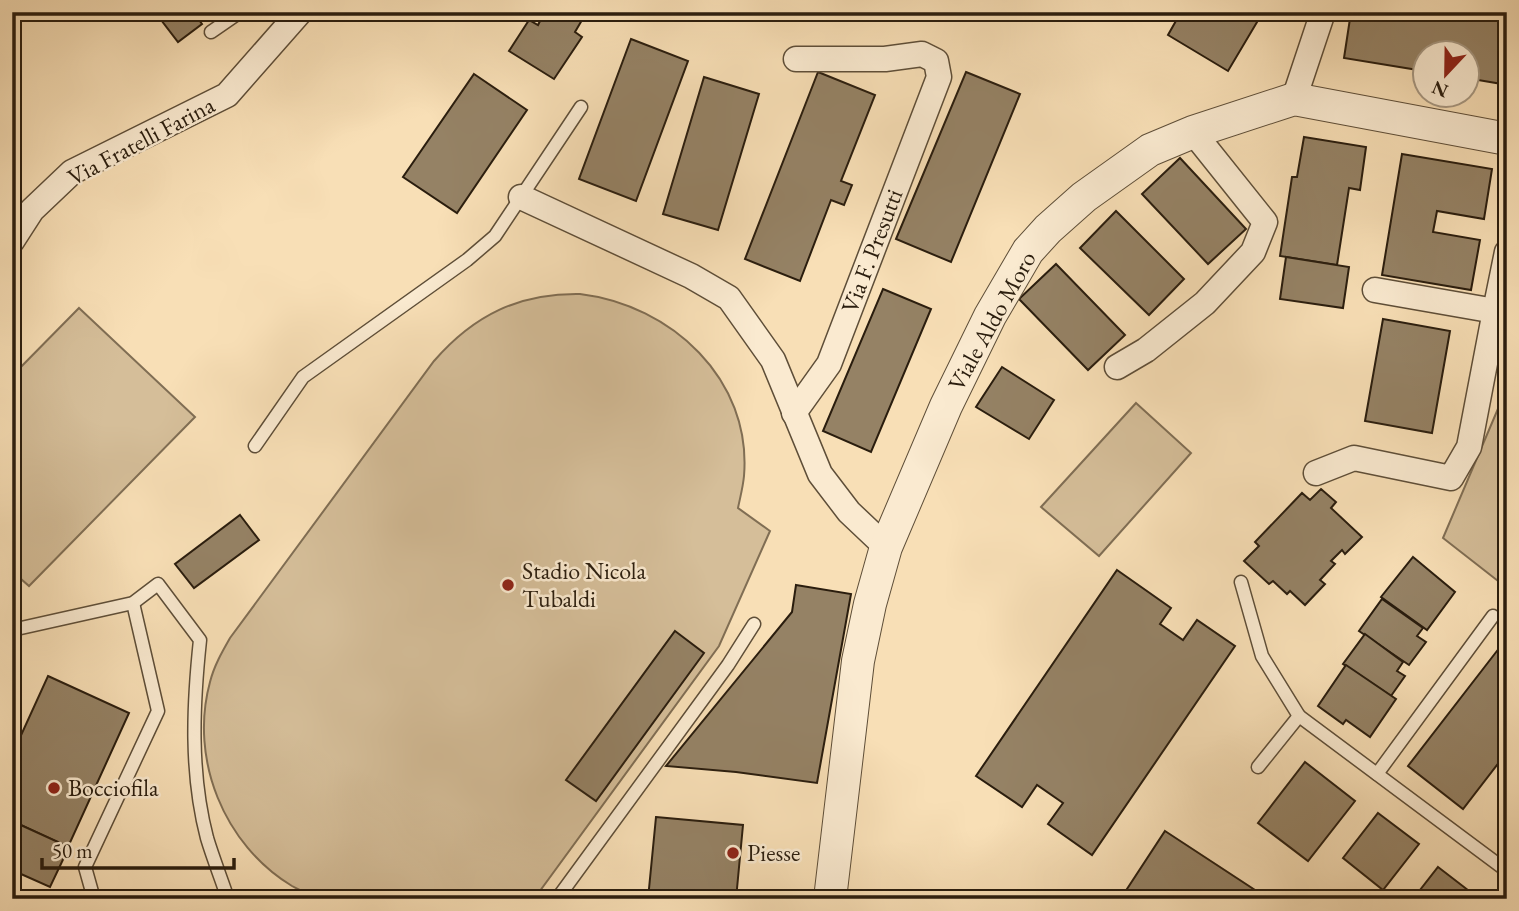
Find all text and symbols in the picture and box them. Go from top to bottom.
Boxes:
north arrow [1410,38,1480,108]
text: N [1427,75,1452,104]
street label: Via Fratelli Farina [62,89,220,192]
street label: Via F. Presutti [834,184,909,317]
street label: Viale Aldo Moro [940,245,1043,396]
place label: Stadio Nicola Tubaldi [522,555,646,614]
marker: Stadio Nicola Tubaldi [500,577,516,593]
place label: Bocciofila [68,772,159,803]
marker: Bocciofila [46,780,62,796]
scale bar [42,827,234,871]
text: 50 m [52,837,93,864]
place label: Piesse [747,837,800,868]
marker: Piesse [725,845,741,861]

